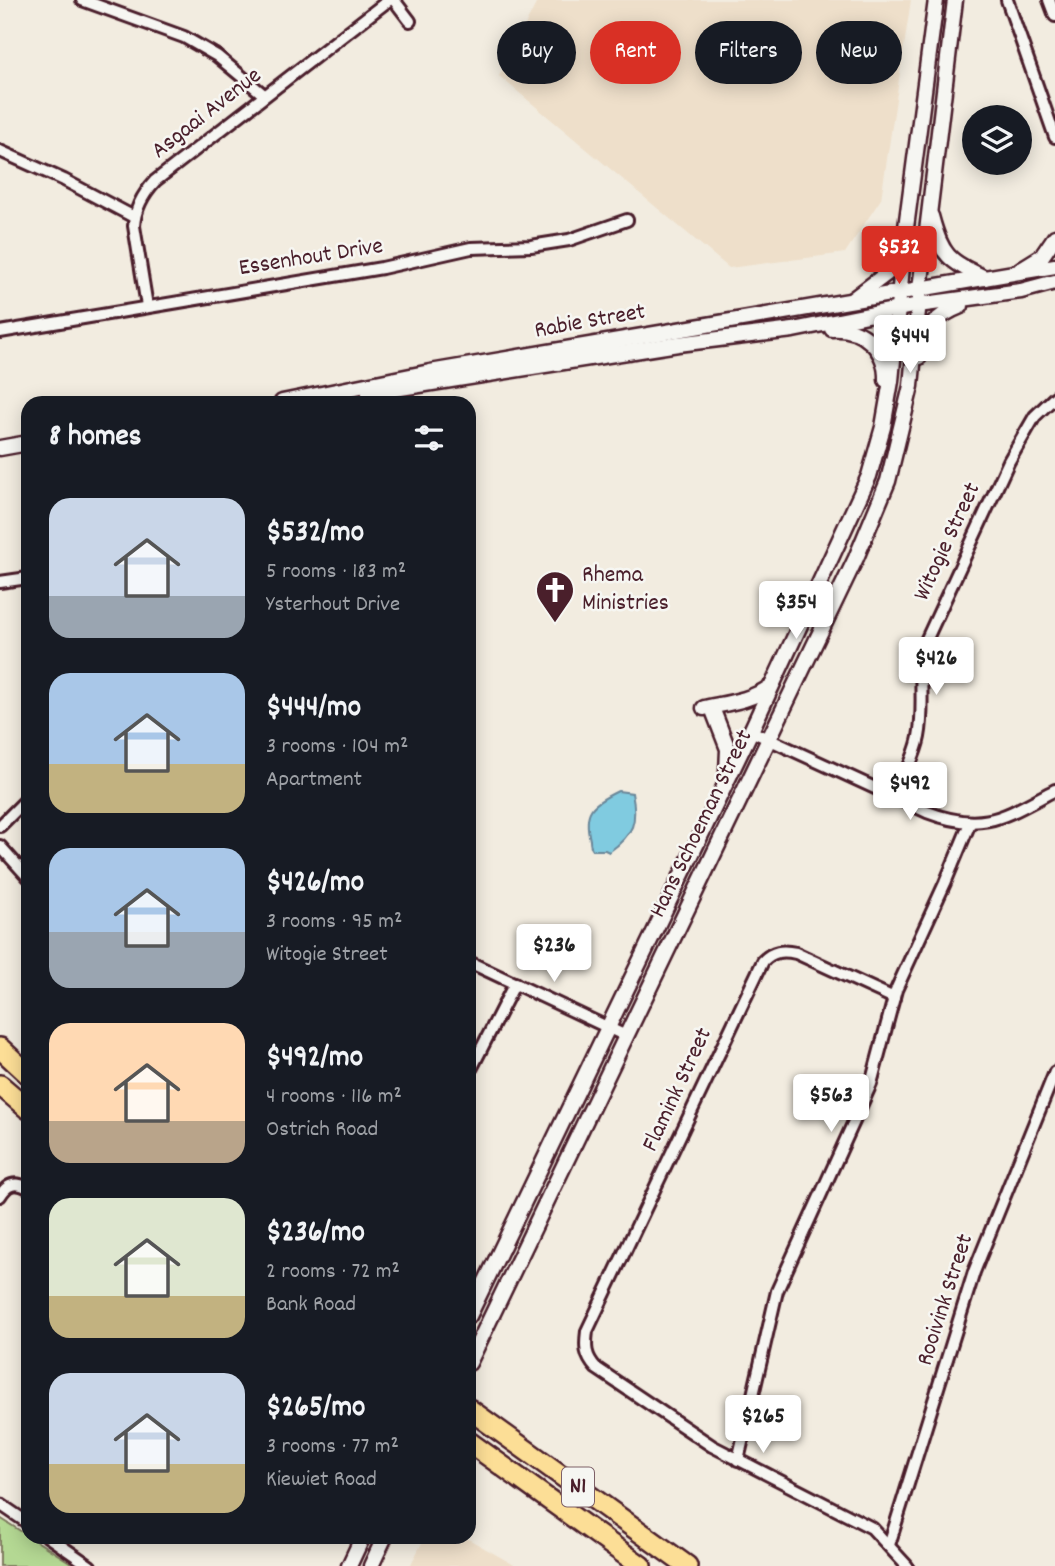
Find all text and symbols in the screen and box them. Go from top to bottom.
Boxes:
chip: Buy [497,21,576,84]
chip: Rent [590,21,681,84]
chip: Filters [695,21,802,84]
chip: New [816,21,902,84]
street label: Asgaai Avenue [145,60,269,168]
map controls [962,105,1032,175]
button: layers [962,105,1032,175]
pin: $532 [858,226,940,286]
street label: Essenhout Drive [237,230,385,286]
text: $532 [878,232,920,265]
street label: Rabie Street [532,296,648,348]
pin: $444 [869,316,951,375]
text: $444 [890,321,930,354]
text: 8 homes [49,417,141,460]
icon: filters [410,419,448,457]
street label: Witogie Street [906,477,990,607]
text: $532/mo [266,513,364,556]
icon: home [105,526,189,610]
text: 5 rooms · 183 m² [266,556,406,589]
place label: Rhema Ministries [582,559,669,621]
church icon: Rhema Ministries [534,569,576,624]
pin: $354 [755,582,837,641]
text: $354 [775,587,817,620]
text: Ysterhout Drive [266,589,400,622]
pin: $426 [895,638,977,697]
text: $426 [915,643,957,676]
text: $444/mo [266,688,361,731]
icon: home [105,701,189,785]
street label: Hans Schoeman Street [642,724,762,924]
text: 3 rooms · 104 m² [266,731,408,764]
pin: $492 [869,762,951,822]
text: Apartment [266,764,362,797]
text: $492 [889,768,931,801]
text: $426/mo [266,863,364,906]
icon: home [105,876,189,960]
text: 3 rooms · 95 m² [266,906,402,939]
pin: $236 [513,925,595,984]
text: $236 [532,930,576,963]
text: Witogie Street [266,939,388,972]
street label: Flamink Street [634,1022,722,1158]
text: $492/mo [266,1038,363,1081]
icon: home [105,1051,189,1135]
pin: $563 [790,1074,872,1134]
text: $563 [809,1080,853,1113]
text: 4 rooms · 116 m² [266,1081,402,1114]
text: Ostrich Road [266,1114,378,1147]
text: $236/mo [266,1213,365,1256]
icon: home [105,1226,189,1310]
street label: Rooivink Street [909,1230,983,1370]
text: 2 rooms · 72 m² [266,1256,400,1289]
text: Bank Road [266,1289,356,1322]
text: $265/mo [266,1388,365,1431]
pin: $265 [722,1396,804,1455]
icon: home [105,1401,189,1485]
text: $265 [741,1401,785,1434]
text: 3 rooms · 77 m² [266,1431,399,1464]
text: Kiewiet Road [266,1464,377,1497]
road number: N1 [562,1468,594,1506]

